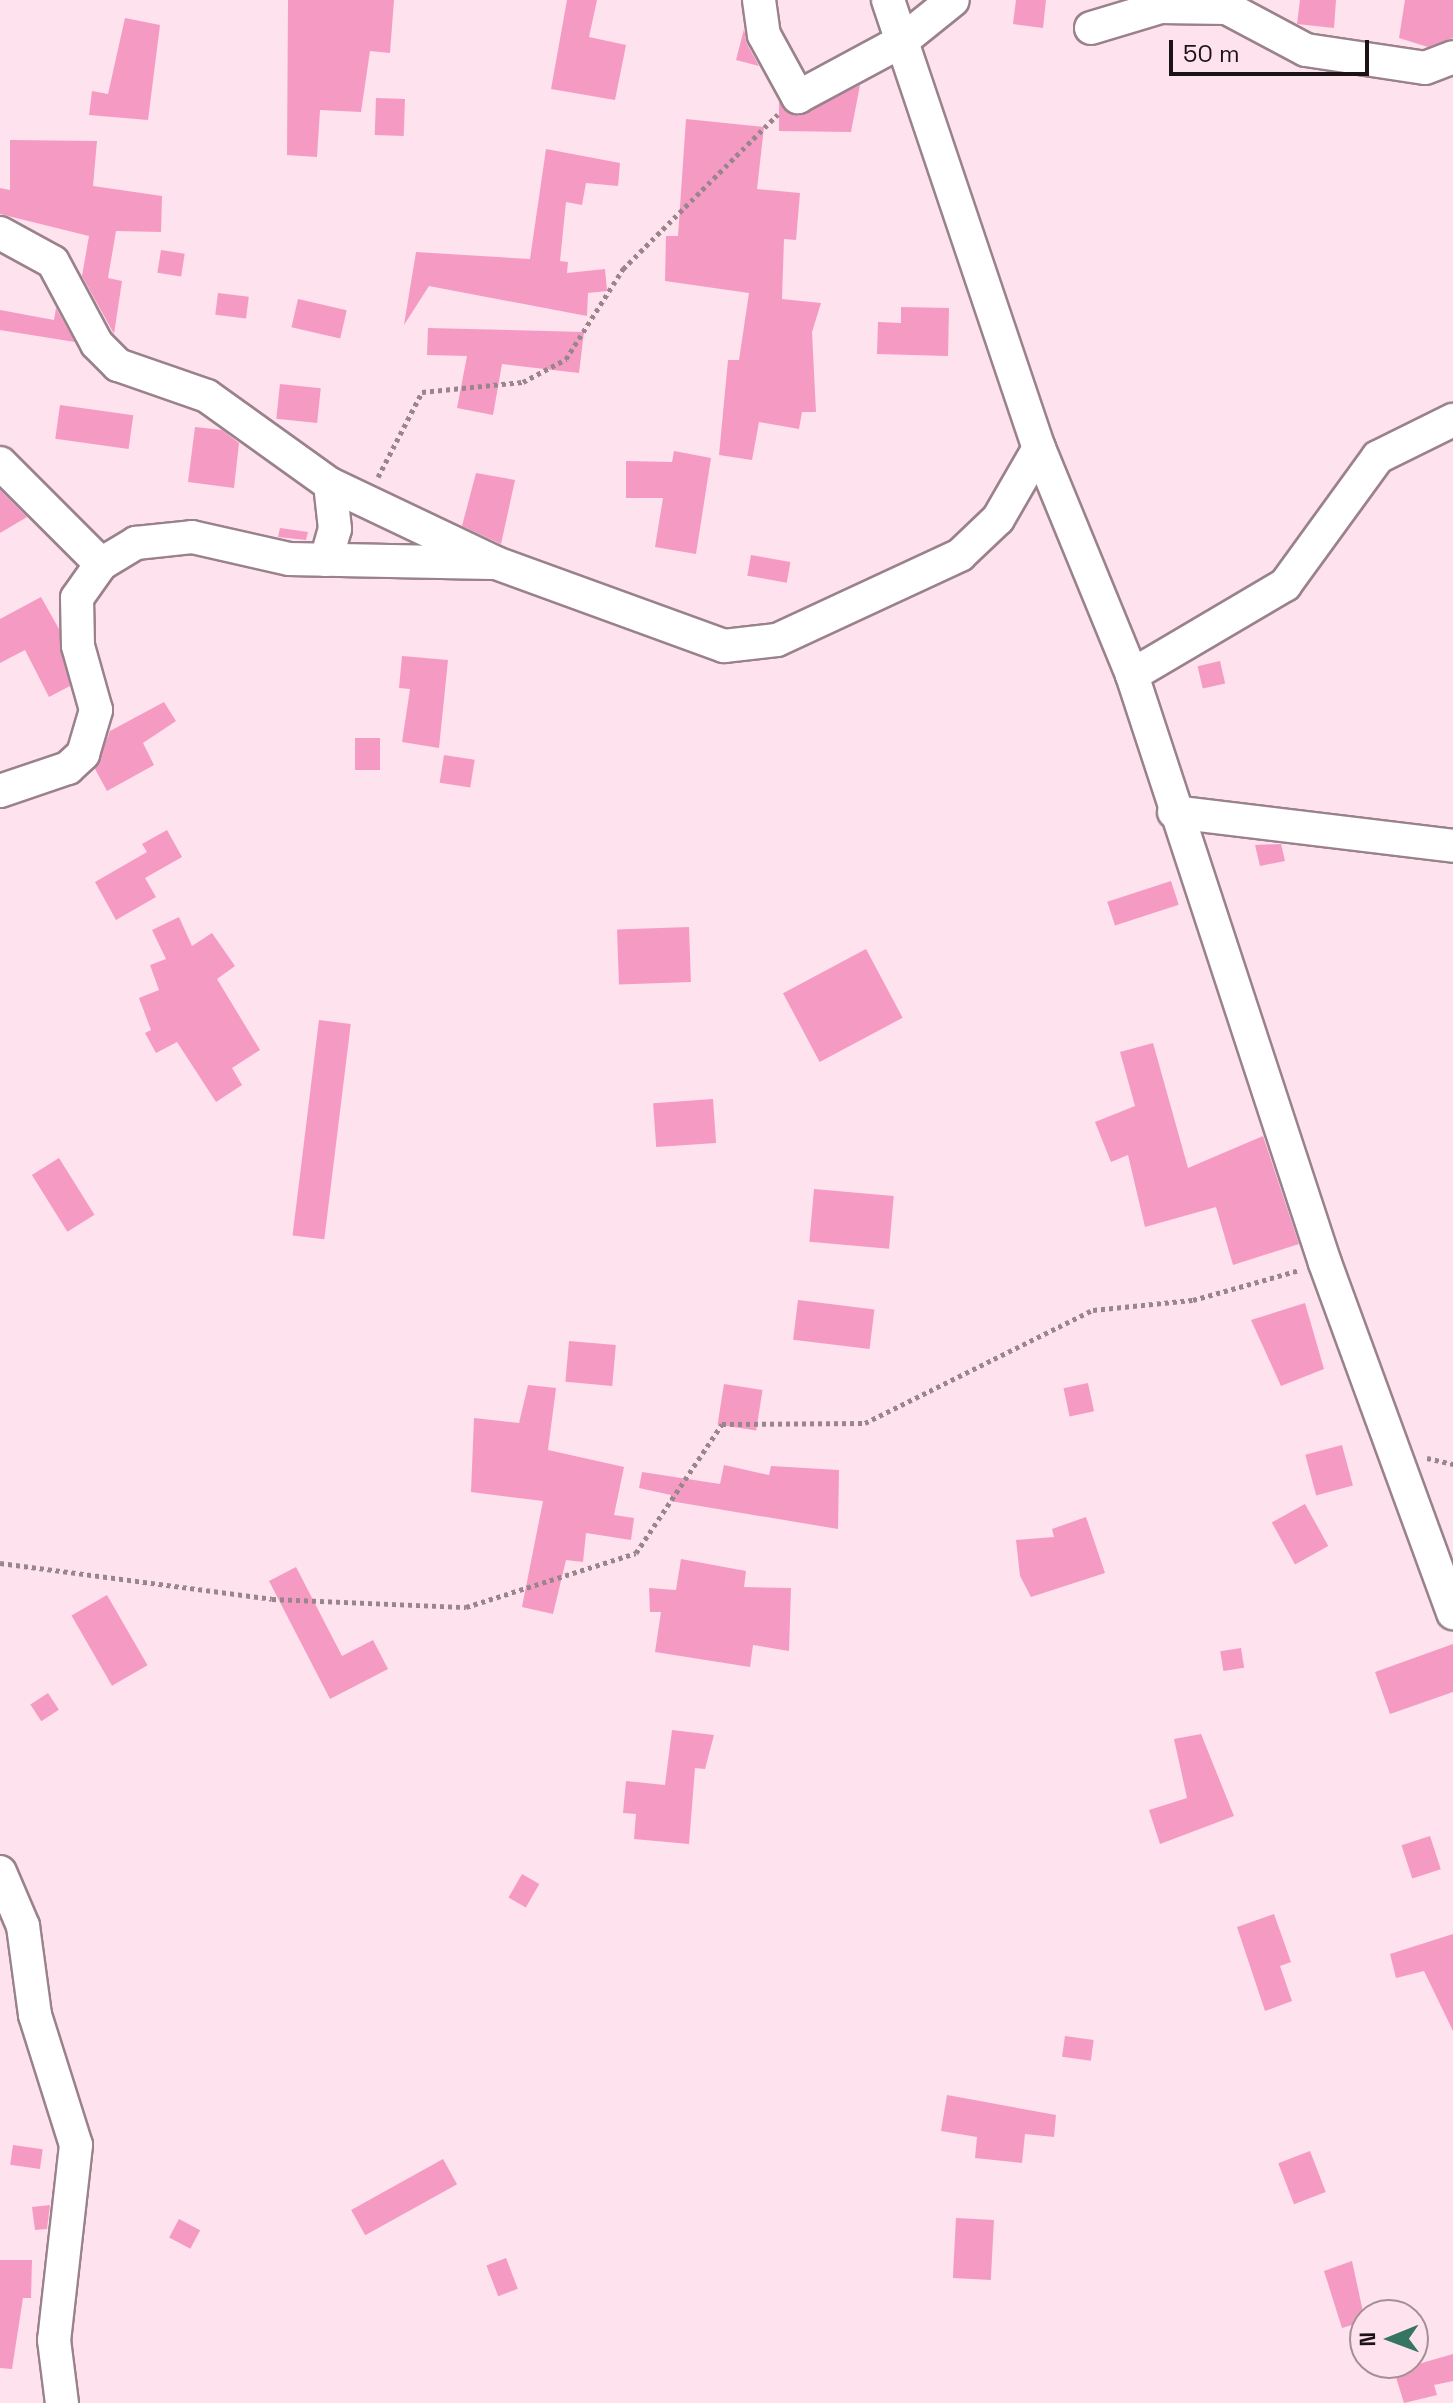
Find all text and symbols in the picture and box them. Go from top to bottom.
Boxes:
scale bar [1173,24,1373,74]
text: 50 m [1183,38,1240,69]
north arrow [1349,2299,1429,2379]
text: N [1353,2332,1381,2347]

